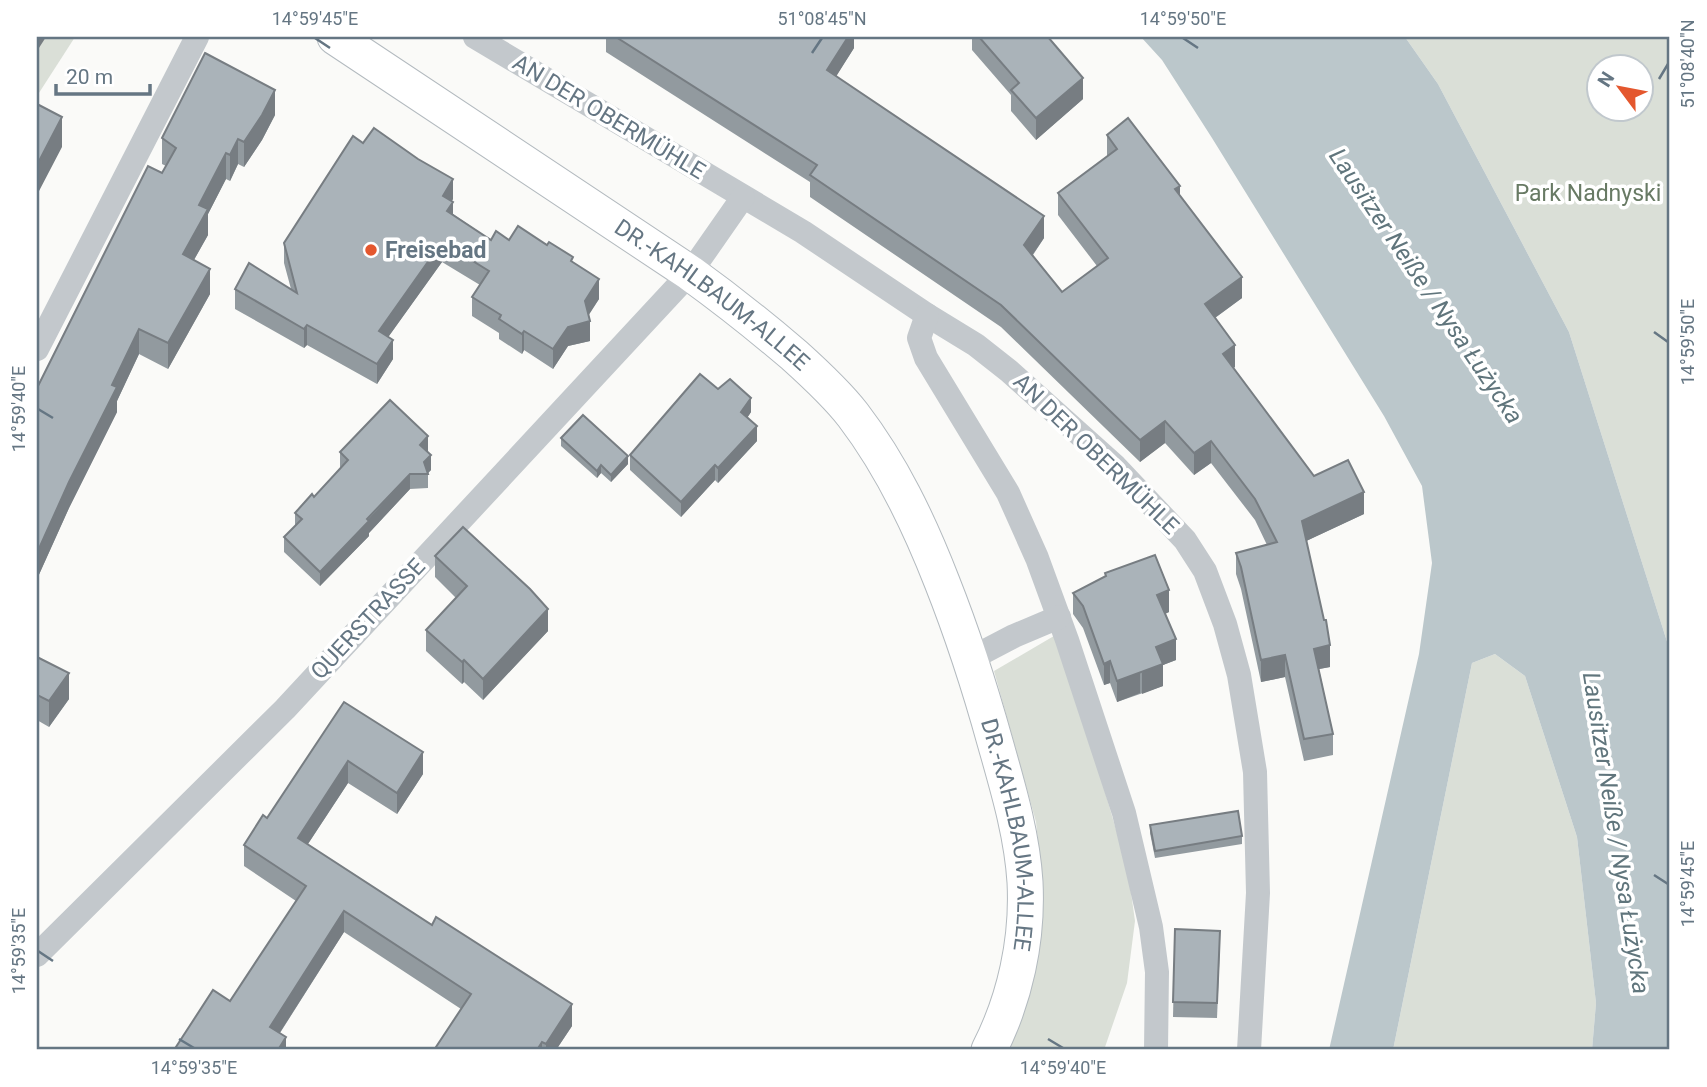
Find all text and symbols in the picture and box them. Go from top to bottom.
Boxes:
text: 14°59'45"E [272,8,358,29]
text: 51°08'45"N [777,8,867,29]
text: 14°59'50"E [1140,8,1226,29]
text: 51°08'40"N [1677,19,1698,109]
street label: AN DER OBERMÜHLE [508,48,711,185]
scale bar [56,52,150,96]
north arrow [1584,52,1654,122]
text: 20 m [66,65,113,89]
text: N [1593,67,1619,91]
water label: Lausitzer Neiße / Nysa Łużycka [1323,143,1529,429]
park label: Park Nadnyski [1515,180,1661,207]
street label: DR.-KAHLBAUM-ALLEE [610,213,815,376]
place label: Freisebad [385,237,486,264]
marker: Freisebad [363,242,379,258]
text: 14°59'50"E [1677,299,1698,385]
text: 14°59'40"E [8,366,29,452]
street label: AN DER OBERMÜHLE [1008,367,1185,540]
street label: QUERSTRASSE [305,553,431,685]
water label: Lausitzer Neiße / Nysa Łużycka [1577,670,1655,996]
street label: DR.-KAHLBAUM-ALLEE [976,715,1039,953]
text: 14°59'45"E [1677,841,1698,927]
text: 14°59'35"E [8,908,29,994]
text: 14°59'35"E [151,1057,237,1078]
text: 14°59'40"E [1020,1057,1106,1078]

